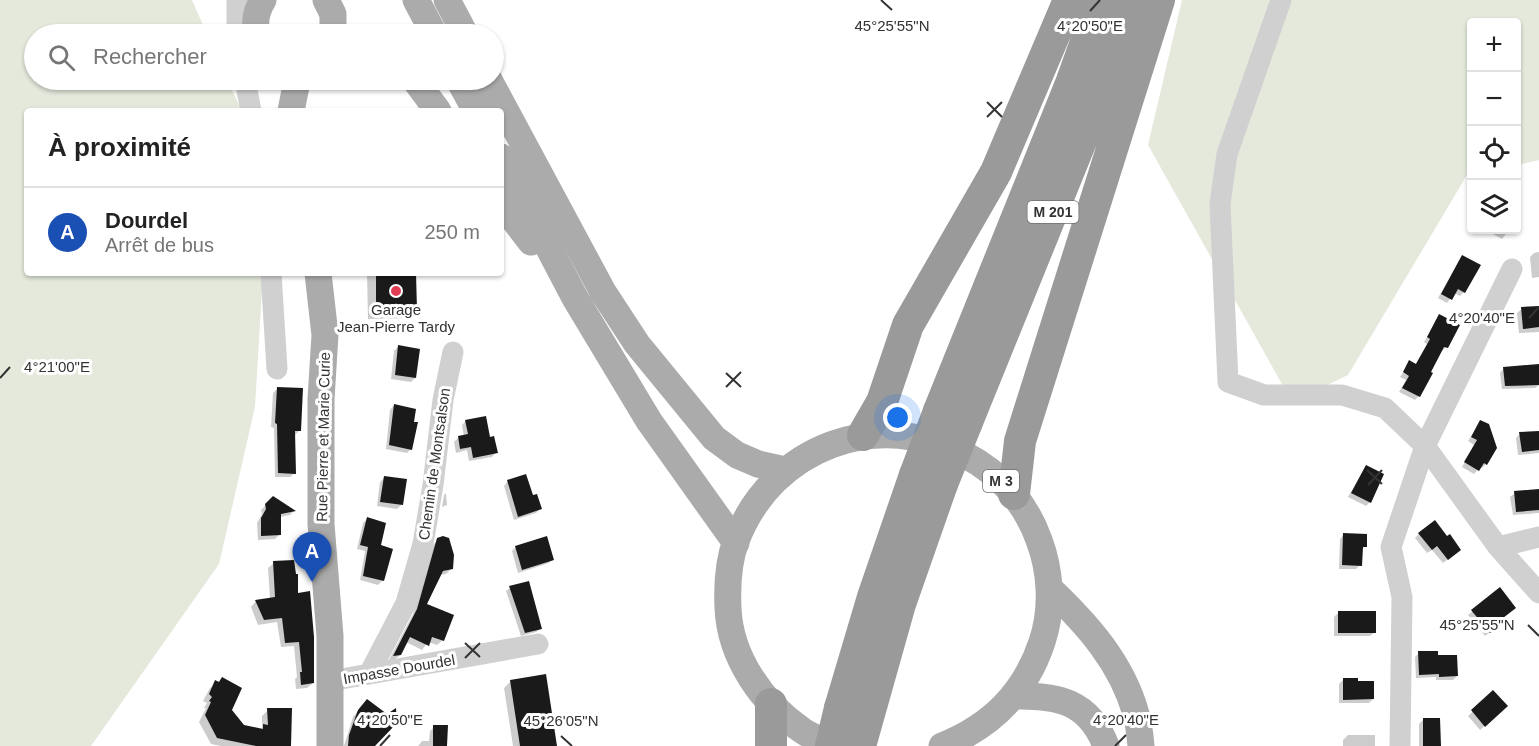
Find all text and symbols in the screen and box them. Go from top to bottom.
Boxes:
text: 45°25'55"N [854,17,930,34]
text: 4°20'50"E [1057,17,1123,34]
map controls [1467,18,1521,234]
button: + [1467,18,1521,72]
search box [24,24,504,90]
icon: search [45,41,78,74]
text: Rechercher [93,44,207,69]
button: − [1467,72,1521,126]
button: locate [1467,126,1521,180]
text: À proximité [48,132,191,162]
button: layers [1467,180,1521,234]
road number: M 201 [1028,201,1078,223]
text: Dourdel [105,208,188,233]
text: A [60,221,75,243]
text: 250 m [424,221,480,243]
text: Arrêt de bus [105,234,214,256]
marker: Garage Jean-Pierre Tardy [389,284,403,298]
place label: Garage Jean-Pierre Tardy [337,301,456,335]
text: 4°20'40"E [1449,309,1515,326]
street label: Rue Pierre et Marie Curie [313,352,333,522]
text: 4°21'00"E [24,358,90,375]
street label: Chemin de Montsalson [415,387,453,541]
your location [883,403,912,432]
road number: M 3 [983,470,1019,492]
pin: A [292,532,332,582]
text: 45°25'55"N [1439,616,1515,633]
street label: Impasse Dourdel [342,651,456,687]
text: 4°20'50"E [357,711,423,728]
text: 4°20'40"E [1093,711,1159,728]
text: 45°26'05"N [523,712,599,729]

